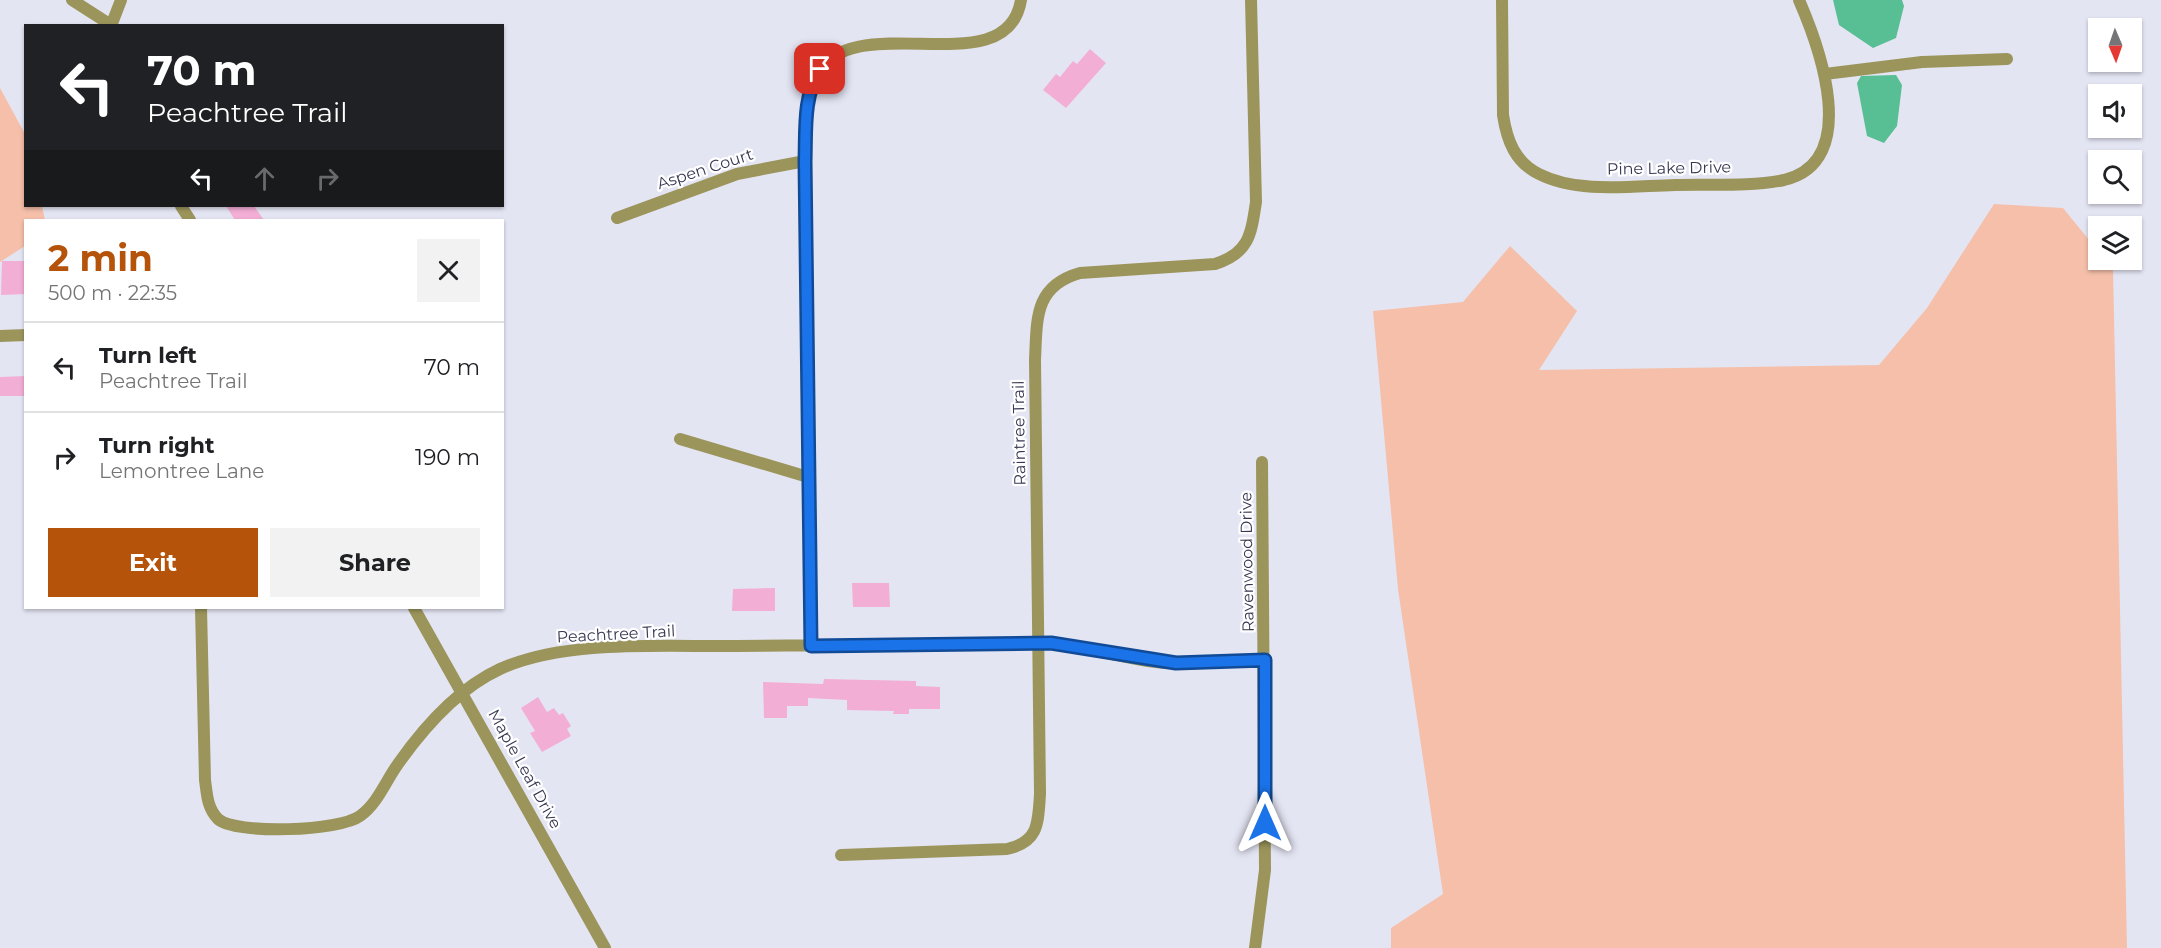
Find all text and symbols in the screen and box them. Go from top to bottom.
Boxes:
north arrow [2088,18,2142,72]
map controls [2088,18,2142,270]
pin [794,43,845,94]
text: 70 m [147,44,257,96]
icon: left [48,48,126,126]
icon: arrive [803,52,836,85]
button: sound [2088,84,2142,138]
text: Peachtree Trail [147,96,348,129]
street label: Aspen Court [655,144,756,193]
button: search [2088,150,2142,204]
street label: Pine Lake Drive [1607,157,1731,179]
icon: left [185,162,218,195]
icon: ahead [248,162,281,195]
icon: right [311,162,344,195]
button: layers [2088,216,2142,270]
text: 2 min [48,236,153,280]
button: close [417,239,480,302]
text: 500 m · 22:35 [48,281,177,305]
text: Turn left [99,342,197,369]
icon: left [48,351,81,384]
text: 70 m [424,354,480,381]
text: Peachtree Trail [99,369,248,393]
street label: Raintree Trail [1009,380,1029,486]
text: Turn right [99,432,214,459]
icon: right [48,441,81,474]
text: 190 m [415,444,480,471]
text: Lemontree Lane [99,459,264,483]
street label: Ravenwood Drive [1236,492,1258,632]
button: Exit [48,528,258,597]
button: Share [270,528,480,597]
street label: Peachtree Trail [556,621,676,647]
street label: Maple Leaf Drive [484,706,566,832]
position arrow [1233,791,1297,855]

